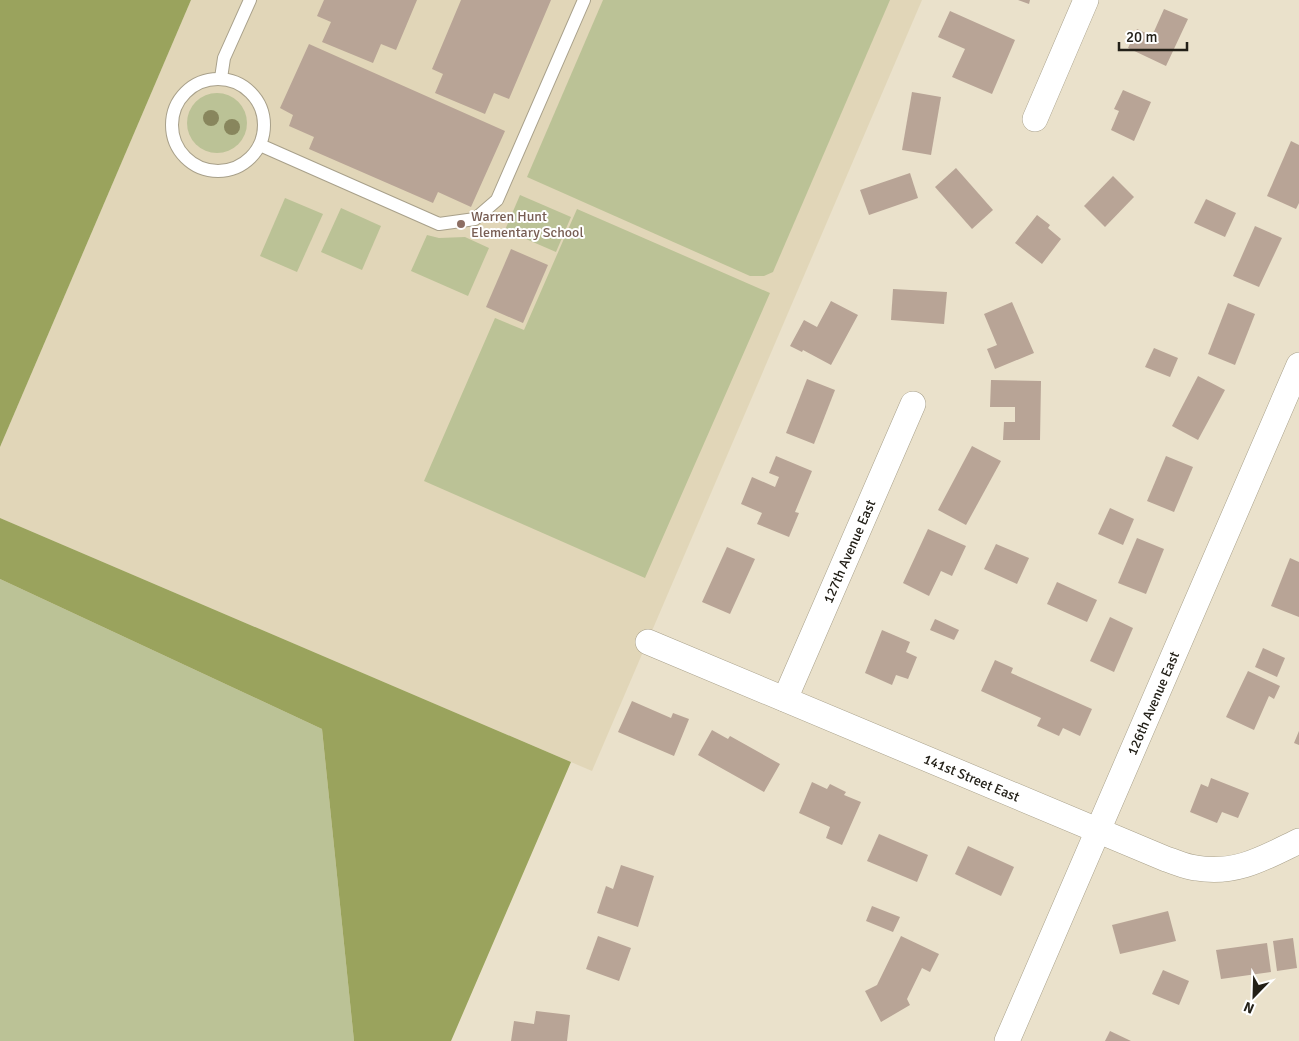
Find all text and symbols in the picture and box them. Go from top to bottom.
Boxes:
scale bar [1119,20,1186,52]
text: 20 m [1126,28,1157,46]
place label: Warren Hunt Elementary School [471,208,584,241]
marker: Warren Hunt Elementary School [455,218,467,230]
street label: 127th Avenue East [819,497,879,606]
street label: 126th Avenue East [1123,649,1183,758]
street label: 141st Street East [921,750,1022,805]
north arrow [1229,971,1279,1021]
text: N [1241,998,1257,1017]

